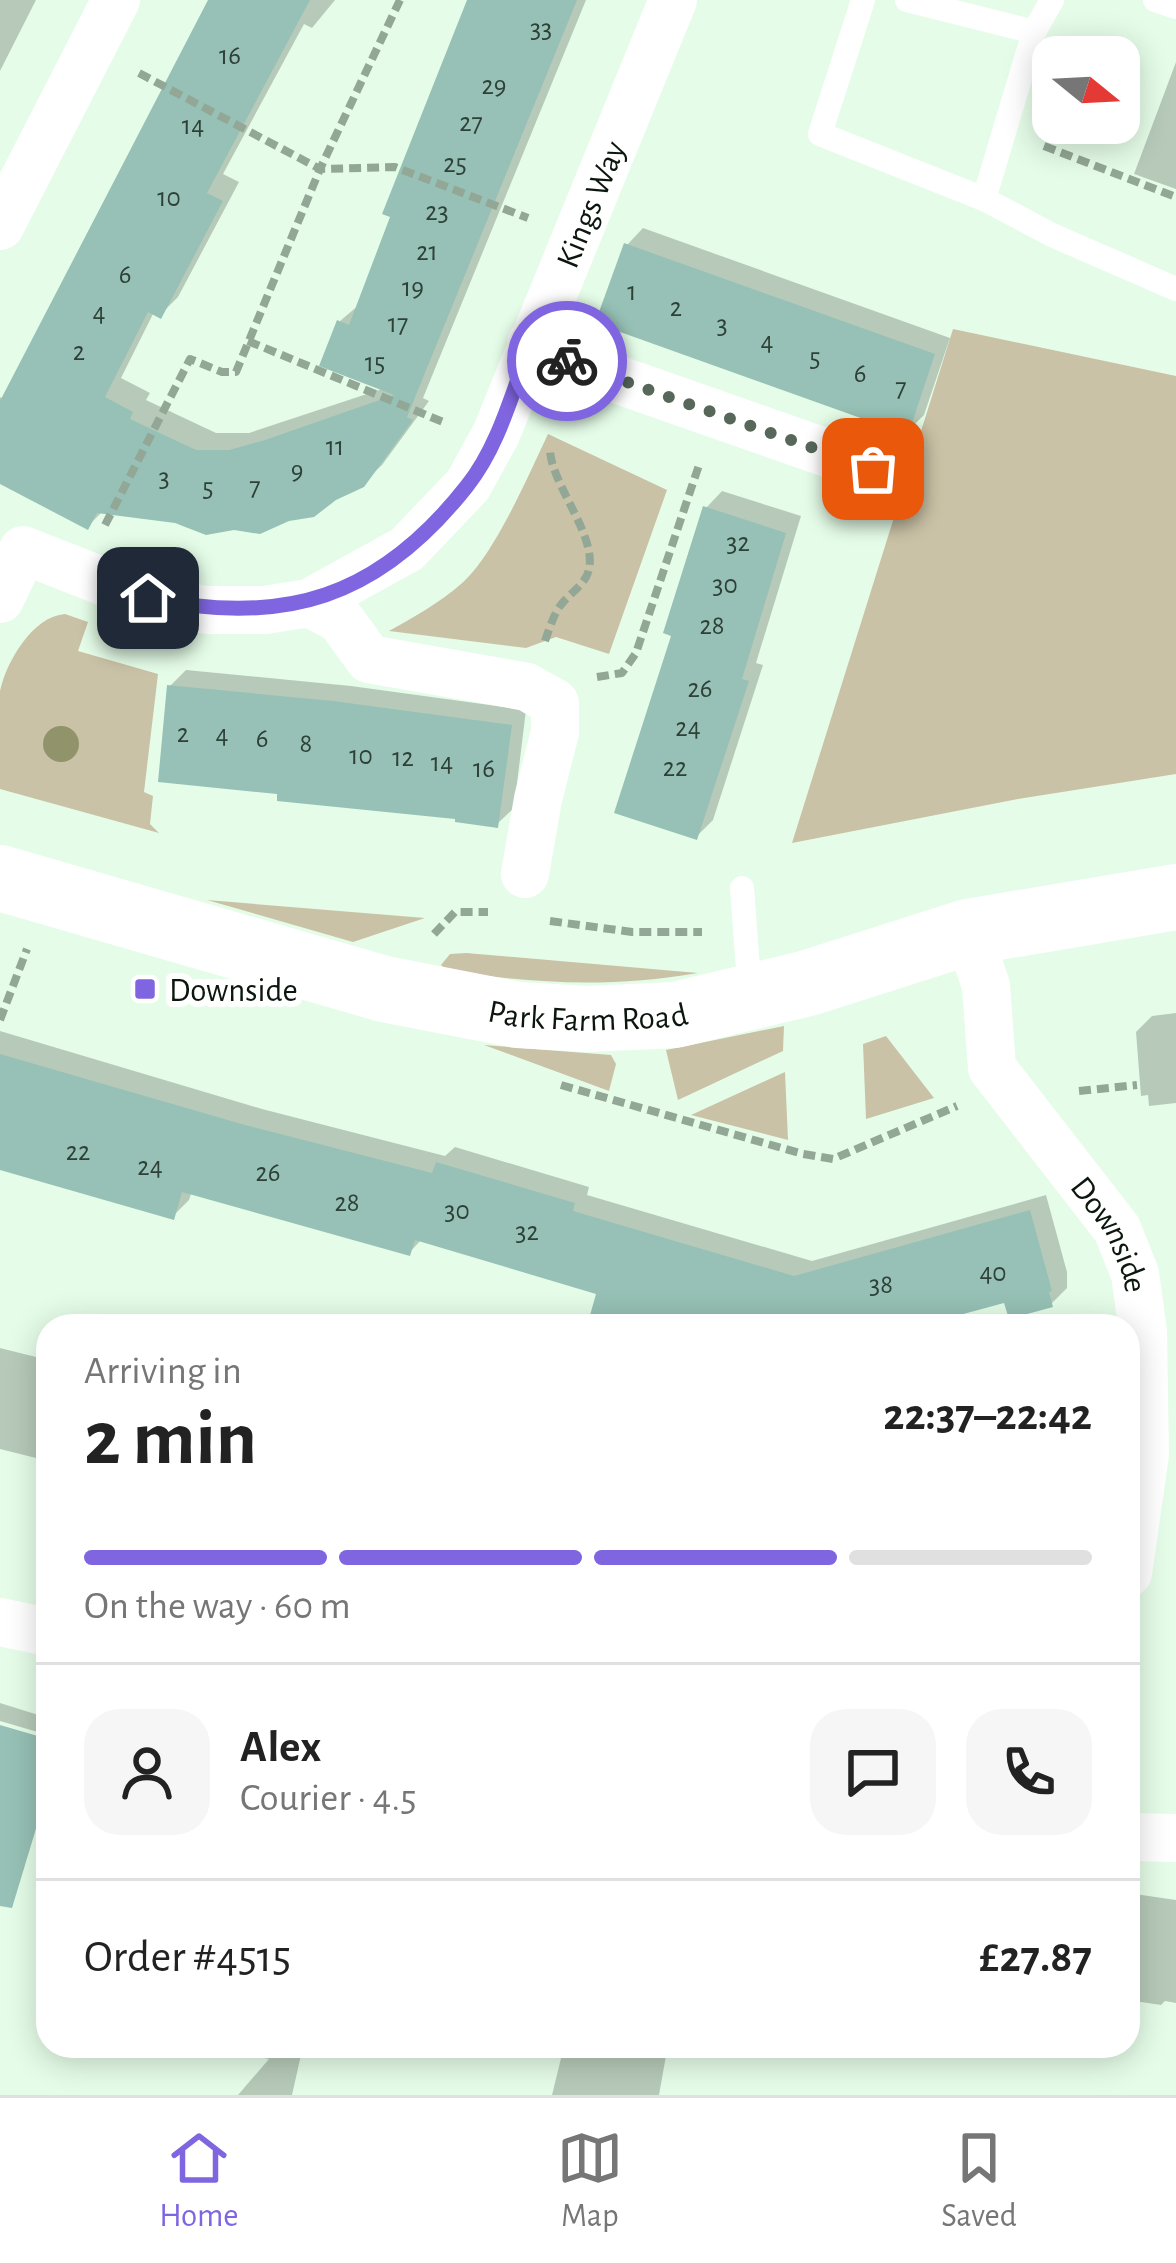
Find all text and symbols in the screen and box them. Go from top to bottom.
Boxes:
house number: 33 [530,15,552,42]
north arrow [1032,36,1140,144]
map controls [1032,36,1140,144]
house number: 16 [219,42,241,69]
house number: 29 [482,72,506,99]
house number: 27 [459,109,483,136]
house number: 14 [182,112,204,139]
street label: Kings Way [552,137,633,273]
house number: 25 [443,150,467,177]
house number: 10 [157,184,181,211]
house number: 23 [425,198,449,225]
house number: 21 [416,238,438,265]
house number: 6 [119,261,131,288]
house number: 19 [402,274,424,301]
house number: 1 [627,278,637,305]
house number: 2 [670,294,682,321]
house number: 4 [93,299,106,326]
courier [507,301,627,421]
house number: 17 [388,310,408,337]
house number: 3 [716,311,728,338]
icon: bike [534,328,600,394]
house number: 4 [761,328,774,355]
house number: 2 [73,338,85,365]
house number: 5 [809,344,821,371]
house number: 15 [365,349,385,376]
house number: 6 [854,360,866,387]
house number: 7 [895,374,907,401]
pin [822,418,924,520]
house number: 11 [326,433,344,460]
icon: bag [840,436,906,502]
house number: 9 [291,457,303,484]
house number: 3 [158,464,170,491]
house number: 7 [249,473,261,500]
house number: 5 [202,474,214,501]
house number: 32 [726,529,750,556]
pin [97,547,199,649]
icon: home [115,565,181,631]
house number: 30 [712,571,738,598]
house number: 28 [699,612,725,639]
house number: 26 [688,675,712,702]
house number: 24 [675,714,701,741]
house number: 2 [177,720,189,747]
house number: 4 [216,721,229,748]
house number: 6 [256,725,268,752]
house number: 8 [300,730,312,757]
house number: 10 [349,742,373,769]
house number: 12 [392,744,414,771]
house number: 14 [431,749,453,776]
house number: 22 [663,754,687,781]
house number: 16 [473,755,495,782]
place label: Downside [169,975,298,1008]
marker: Downside [132,976,158,1002]
street label: Park Farm Road [485,996,691,1038]
house number: 22 [66,1138,90,1165]
house number: 24 [137,1153,163,1180]
house number: 26 [256,1159,280,1186]
street label: Downside [1064,1171,1151,1294]
house number: 28 [334,1189,360,1216]
house number: 30 [444,1197,470,1224]
house number: 32 [515,1218,539,1245]
house number: 40 [979,1259,1007,1286]
house number: 38 [869,1271,893,1298]
text: Arriving in [84,1352,242,1391]
text: 22:37–22:42 [883,1393,1092,1438]
text: 2 min [84,1401,257,1479]
text: On the way · 60 m [84,1587,351,1626]
button: person [84,1709,210,1835]
button: chat [810,1709,936,1835]
button: phone [966,1709,1092,1835]
text: Alex [240,1725,321,1770]
text: Courier · 4.5 [240,1779,417,1818]
text: Order #4515 [84,1935,291,1980]
text: £27.87 [979,1935,1092,1980]
tab: Home [159,2125,239,2237]
tab: Map [557,2125,623,2237]
tab: Saved [941,2125,1017,2237]

